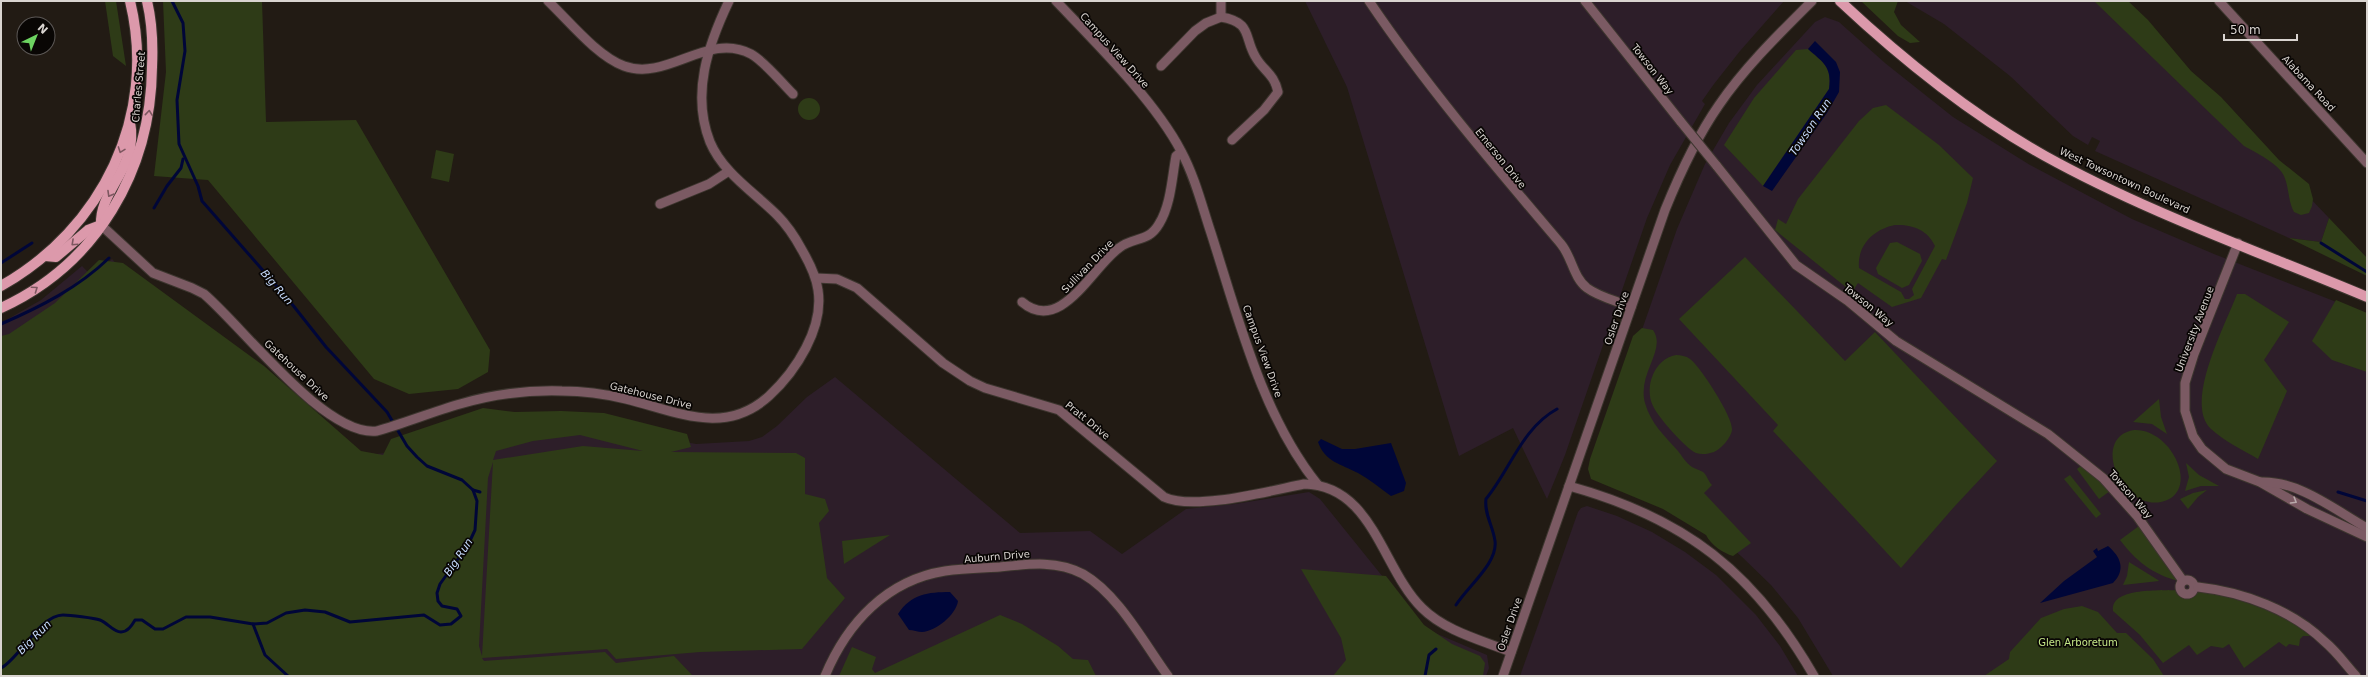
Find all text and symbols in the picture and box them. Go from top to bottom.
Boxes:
street label: Campus View Drive [1078,10,1151,90]
north arrow [16,16,56,56]
scale bar [2224,16,2297,42]
text: N [35,21,50,37]
text: 50 m [2230,23,2261,37]
street label: Towson Way [1629,41,1676,97]
street label: Charles Street [130,51,147,123]
street label: Alabama Road [2280,53,2337,114]
water label: Towson Run [1787,96,1834,158]
one-way arrow [144,110,153,116]
street label: Emerson Drive [1473,126,1528,190]
street label: West Towsontown Boulevard [2058,145,2192,216]
one-way arrow [117,146,125,153]
one-way arrow [107,190,114,197]
one-way arrow [71,238,78,245]
street label: Sullivan Drive [1059,238,1115,295]
water label: Big Run [258,267,296,308]
street label: Towson Way [1841,281,1896,329]
street label: University Avenue [2173,285,2216,374]
one-way arrow [31,286,38,294]
street label: Osler Drive [1602,290,1631,346]
street label: Campus View Drive [1241,303,1284,399]
street label: Gatehouse Drive [262,338,331,403]
street label: Gatehouse Drive [609,380,693,411]
street label: Pratt Drive [1063,399,1112,442]
street label: Towson Way [2106,467,2155,521]
one-way arrow [2290,497,2297,504]
water label: Big Run [441,536,476,579]
street label: Auburn Drive [964,548,1030,565]
street label: Osler Drive [1495,596,1524,652]
water label: Big Run [15,618,54,657]
park label: Glen Arboretum [2038,637,2118,648]

